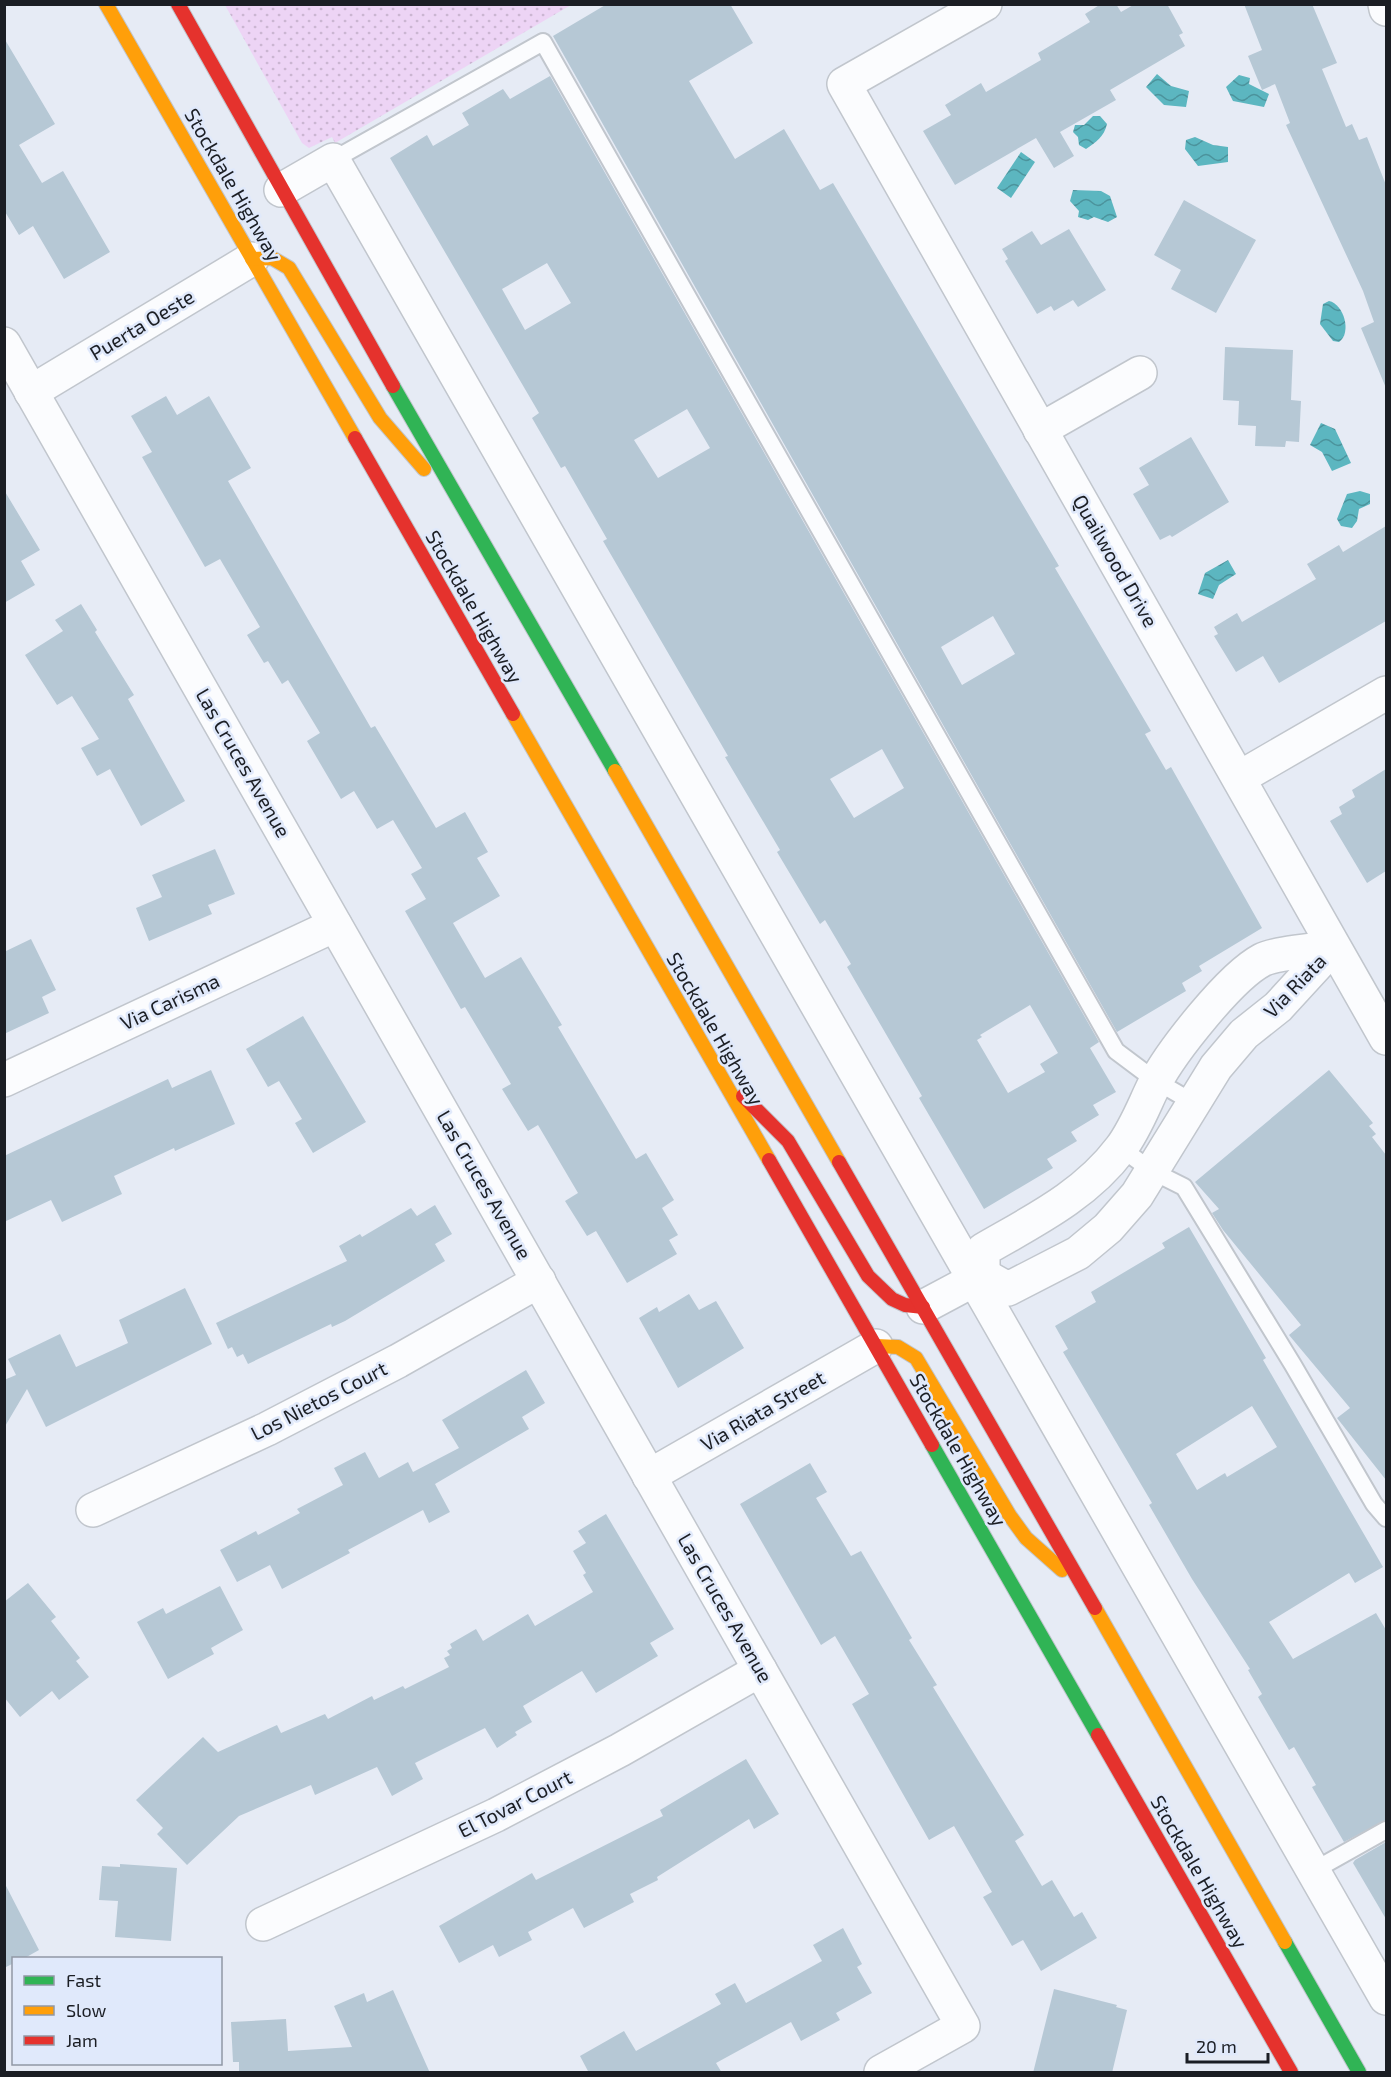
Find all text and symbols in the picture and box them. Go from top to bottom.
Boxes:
street label: Stockdale Highway [180,104,288,266]
street label: Puerta Oeste [85,284,198,365]
street label: Quailwood Drive [1068,490,1163,631]
street label: Stockdale Highway [421,526,529,688]
street label: Las Cruces Avenue [191,684,296,841]
street label: Stockdale Highway [662,948,770,1110]
street label: Via Riata [1258,948,1331,1022]
street label: Via Carisma [116,968,223,1034]
street label: Las Cruces Avenue [432,1106,537,1263]
street label: Los Nietos Court [247,1355,391,1445]
street label: Via Riata Street [696,1365,829,1455]
street label: Stockdale Highway [905,1369,1013,1531]
street label: Las Cruces Avenue [673,1529,778,1686]
street label: El Tovar Court [454,1764,576,1842]
street label: Stockdale Highway [1146,1791,1254,1953]
legend [12,1957,222,2065]
text: Fast [66,1969,101,1991]
text: Slow [66,1999,107,2021]
scale bar [1187,2026,1268,2064]
text: Jam [66,2029,98,2051]
text: 20 m [1196,2035,1237,2057]

